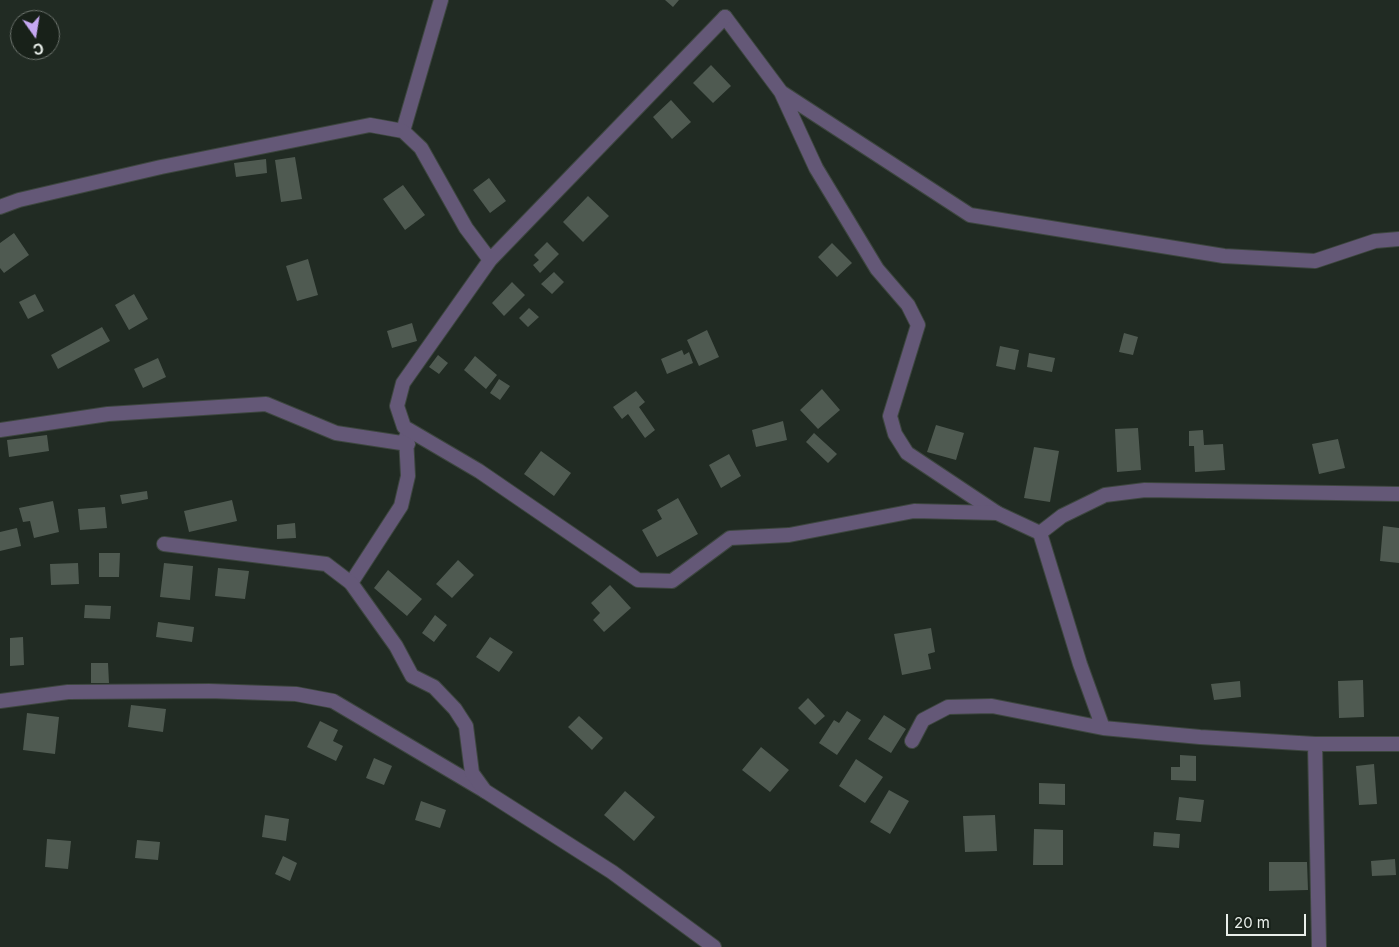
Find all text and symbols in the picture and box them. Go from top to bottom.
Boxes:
north arrow [10,10,60,60]
text: С [31,40,45,59]
scale bar [1229,904,1309,936]
text: 20 m [1234,913,1270,932]

